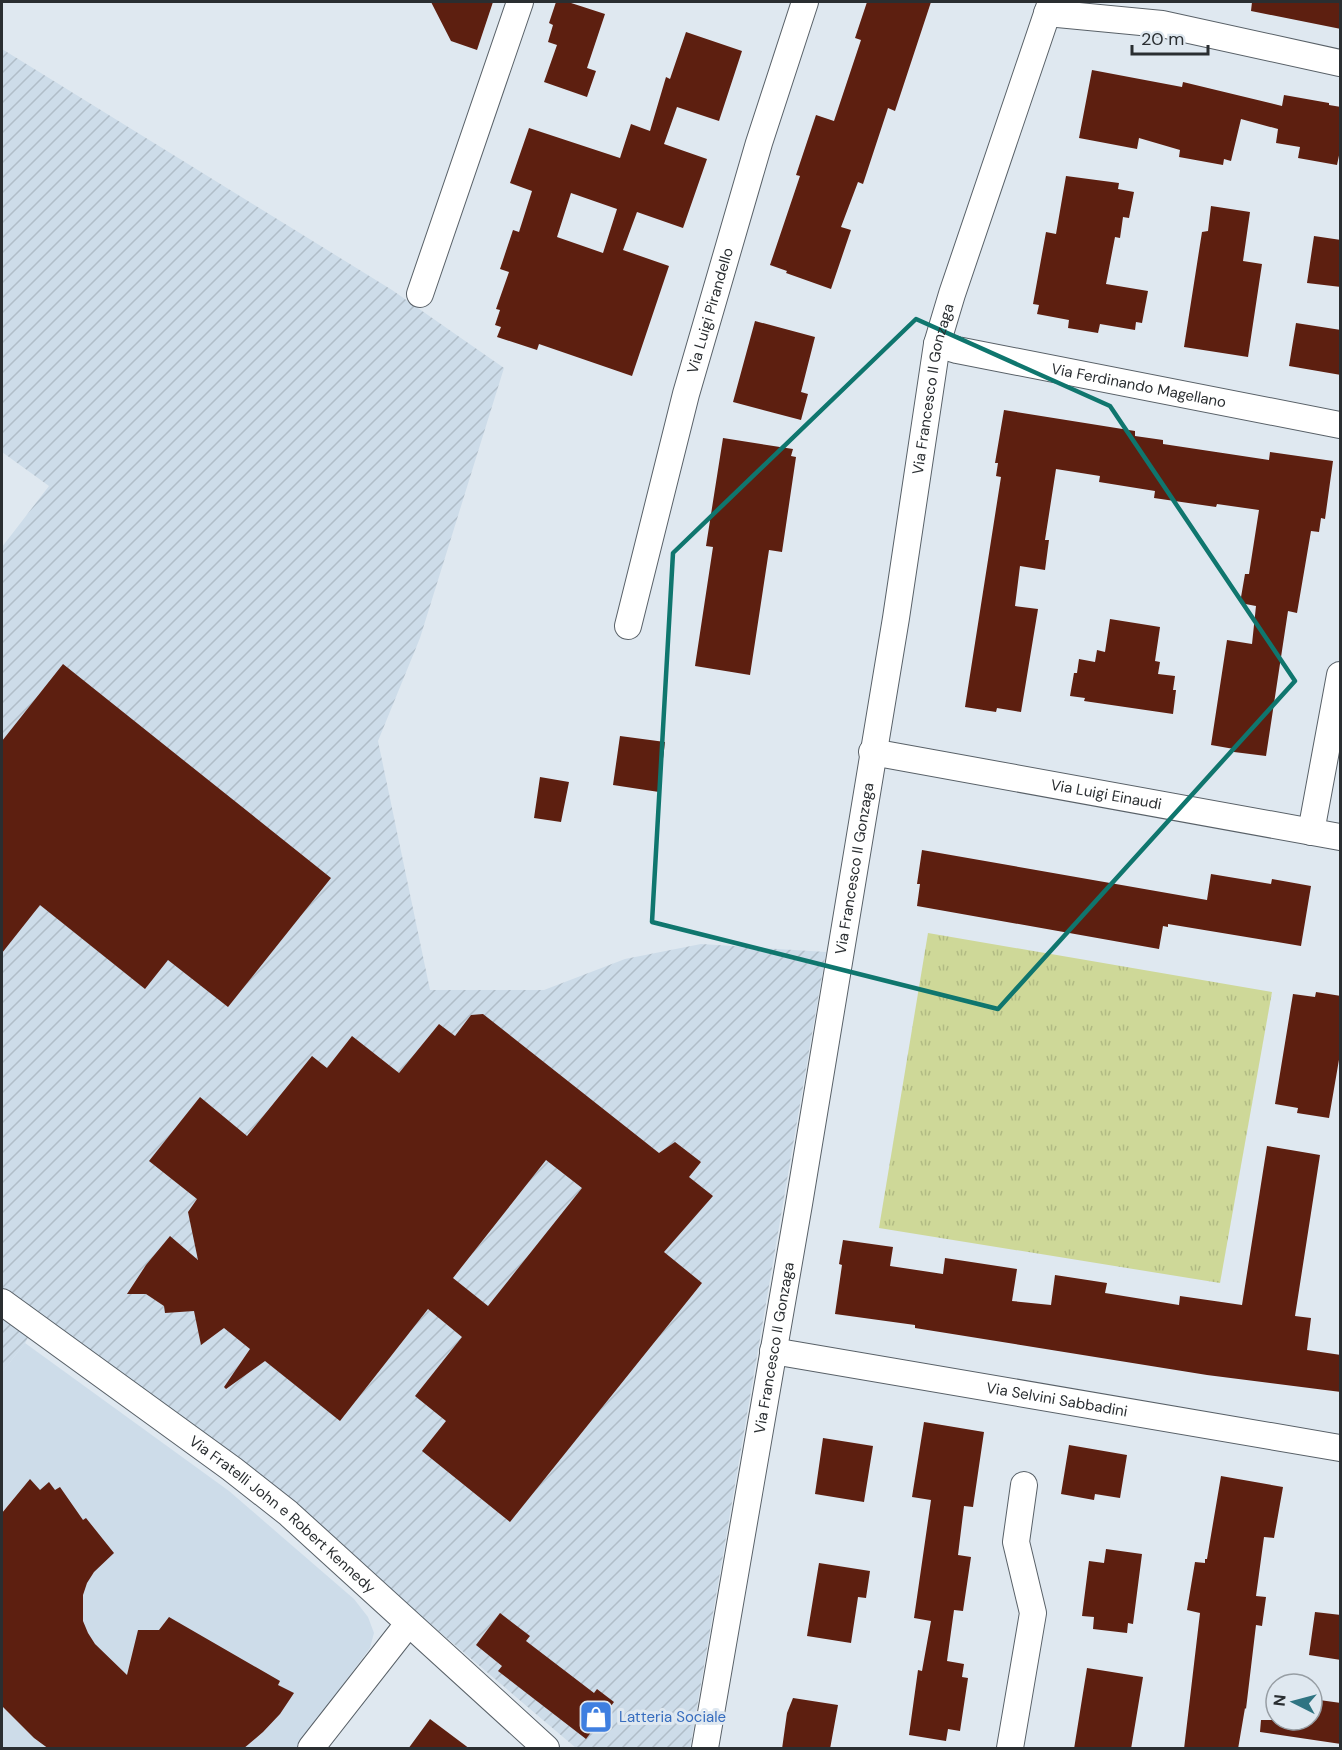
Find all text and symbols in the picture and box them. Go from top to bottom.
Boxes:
scale bar [1132,18,1208,56]
text: 20 m [1141,27,1184,51]
street label: Via Luigi Pirandello [682,245,738,376]
street label: Via Francesco II Gonzaga [908,301,959,476]
street label: Via Ferdinando Magellano [1049,359,1228,413]
street label: Via Luigi Einaudi [1049,775,1163,814]
street label: Via Francesco II Gonzaga [830,781,879,956]
street label: Via Francesco II Gonzaga [749,1261,799,1435]
street label: Via Selvini Sabbadini [985,1378,1129,1421]
street label: Via Fratelli John e Robert Kennedy [185,1431,380,1598]
north arrow [1264,1672,1324,1732]
text: N [1269,1694,1291,1707]
shop icon: Latteria Sociale [578,1699,614,1735]
place label: Latteria Sociale [619,1707,726,1727]

